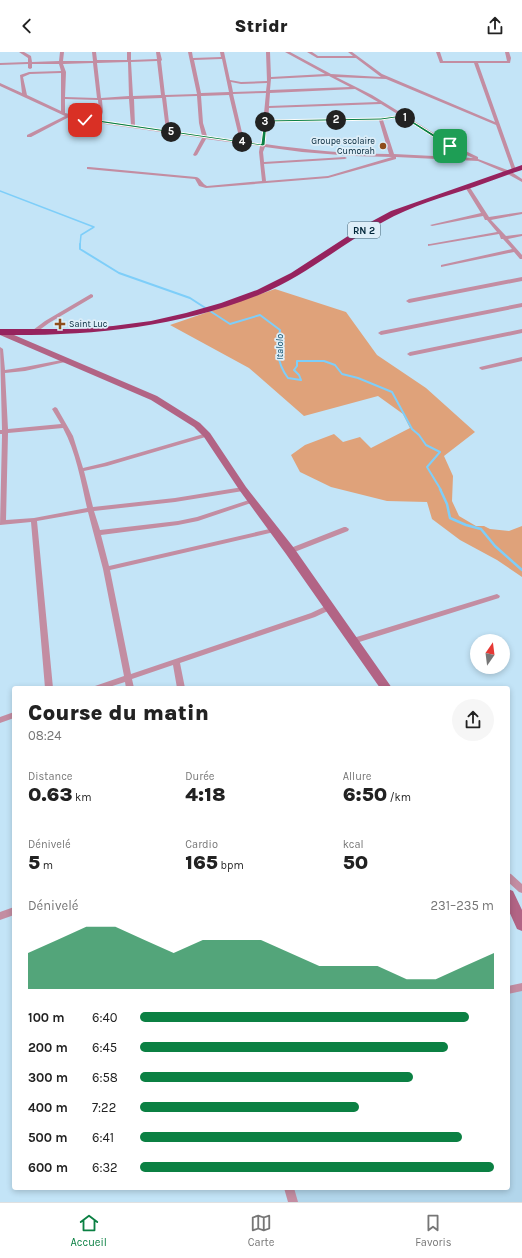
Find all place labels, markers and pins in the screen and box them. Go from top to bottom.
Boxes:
pin [68,103,102,137]
pin: 1 [395,108,415,128]
pin: 2 [326,110,346,130]
pin: 3 [255,112,275,132]
pin: 5 [161,122,181,142]
pin [433,129,467,163]
pin: 4 [232,132,252,152]
place label: Groupe scolaire Cumorah [311,136,375,156]
marker: Groupe scolaire Cumorah [378,141,388,151]
marker: Saint Luc [54,318,66,330]
place label: Saint Luc [69,319,108,329]

